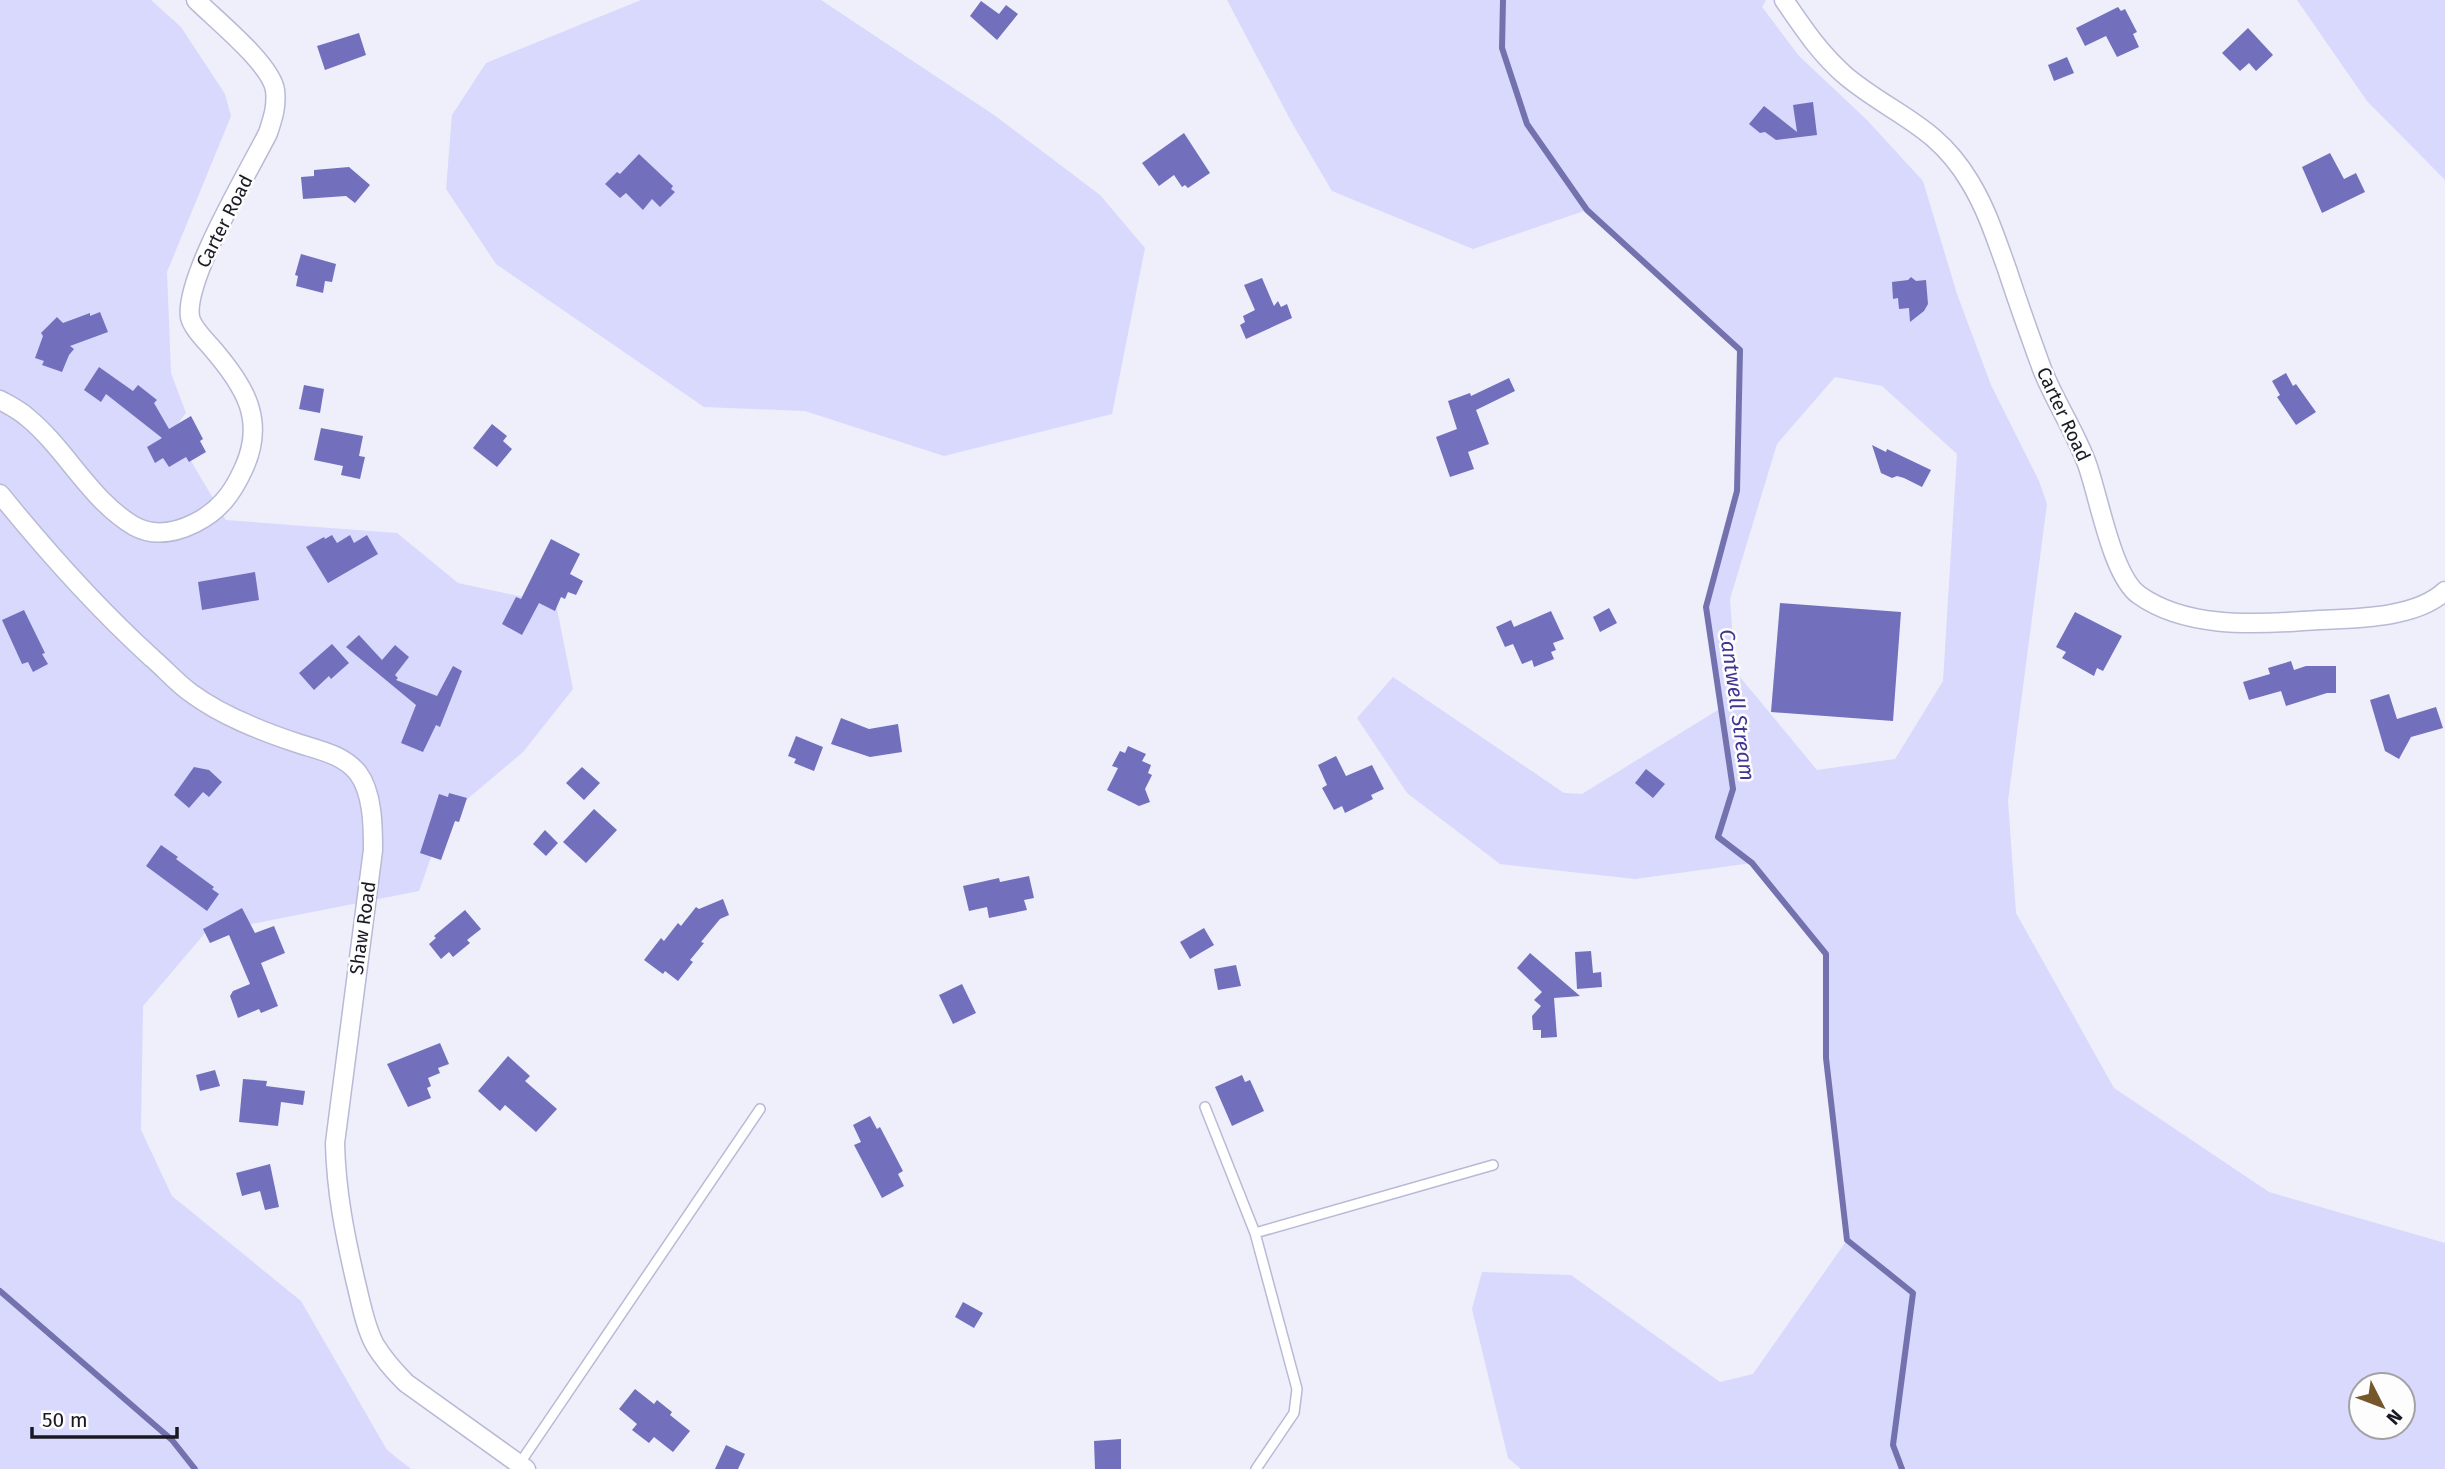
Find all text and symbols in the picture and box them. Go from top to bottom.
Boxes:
street label: Carter Road [191,171,258,272]
street label: Carter Road [2032,363,2095,465]
water label: Cantwell Stream [1713,628,1761,782]
street label: Shaw Road [345,880,380,976]
north arrow [2347,1371,2417,1441]
scale bar [32,1396,177,1440]
text: N [2381,1405,2407,1429]
text: 50 m [42,1407,88,1433]

